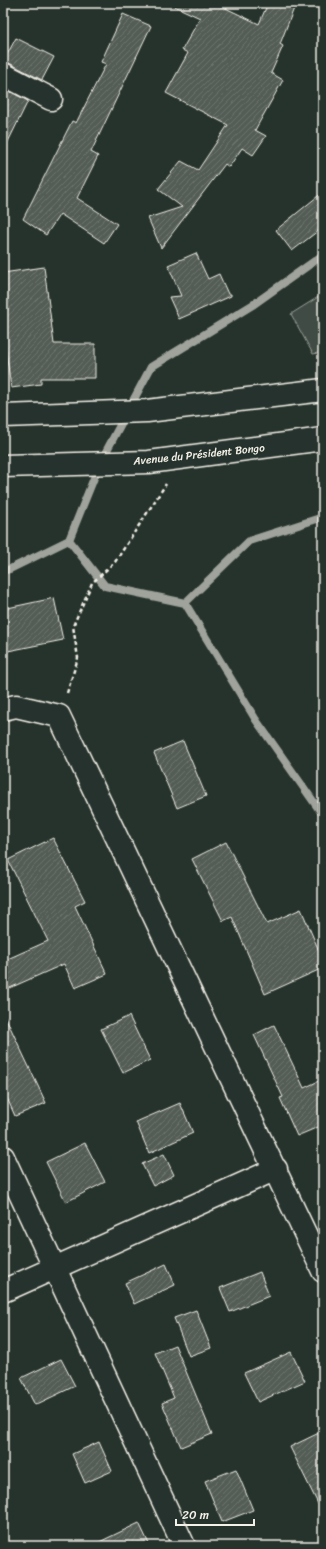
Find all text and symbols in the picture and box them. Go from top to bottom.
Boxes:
street label: Avenue du Président Bongo [132,438,266,471]
scale bar [176,1501,254,1527]
text: 20 m [182,1504,209,1526]

